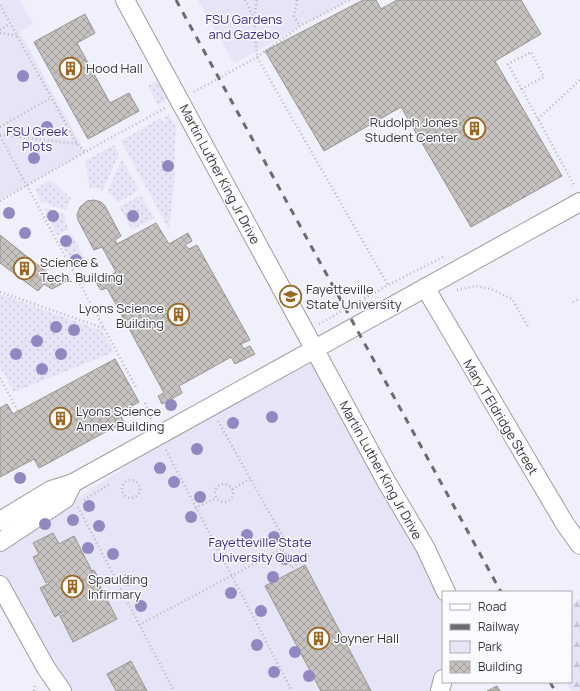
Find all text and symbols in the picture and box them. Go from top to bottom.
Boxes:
park label: FSU Gardens and Gazebo [206,10,283,43]
building icon: Hood Hall [57,55,83,81]
place label: Hood Hall [86,59,143,77]
street label: Martin Luther King Jr Drive [175,101,265,247]
place label: Rudolph Jones Student Center [365,113,458,146]
building icon: Rudolph Jones Student Center [461,116,487,142]
park label: FSU Greek Plots [6,122,68,155]
place label: Science & Tech. Building [40,253,123,286]
building icon: Science & Tech. Building [12,256,38,282]
place label: Fayetteville State University [306,280,402,313]
school or university icon: Fayetteville State University [277,283,303,309]
place label: Lyons Science Building [79,299,164,332]
building icon: Lyons Science Building [166,302,192,328]
street label: Mary T Eldridge Street [459,356,543,478]
street label: Martin Luther King Jr Drive [335,397,427,543]
place label: Lyons Science Annex Building [76,402,164,435]
building icon: Lyons Science Annex Building [48,405,74,431]
park label: Fayetteville State University Quad [208,533,312,566]
place label: Spaulding Infirmary [88,570,148,603]
building icon: Spaulding Infirmary [59,573,85,599]
legend [442,591,572,683]
text: Road [478,598,506,615]
text: Railway [478,618,520,635]
building icon: Joyner Hall [305,625,331,651]
place label: Joyner Hall [334,629,399,647]
text: Park [478,638,503,655]
text: Building [478,658,522,675]

